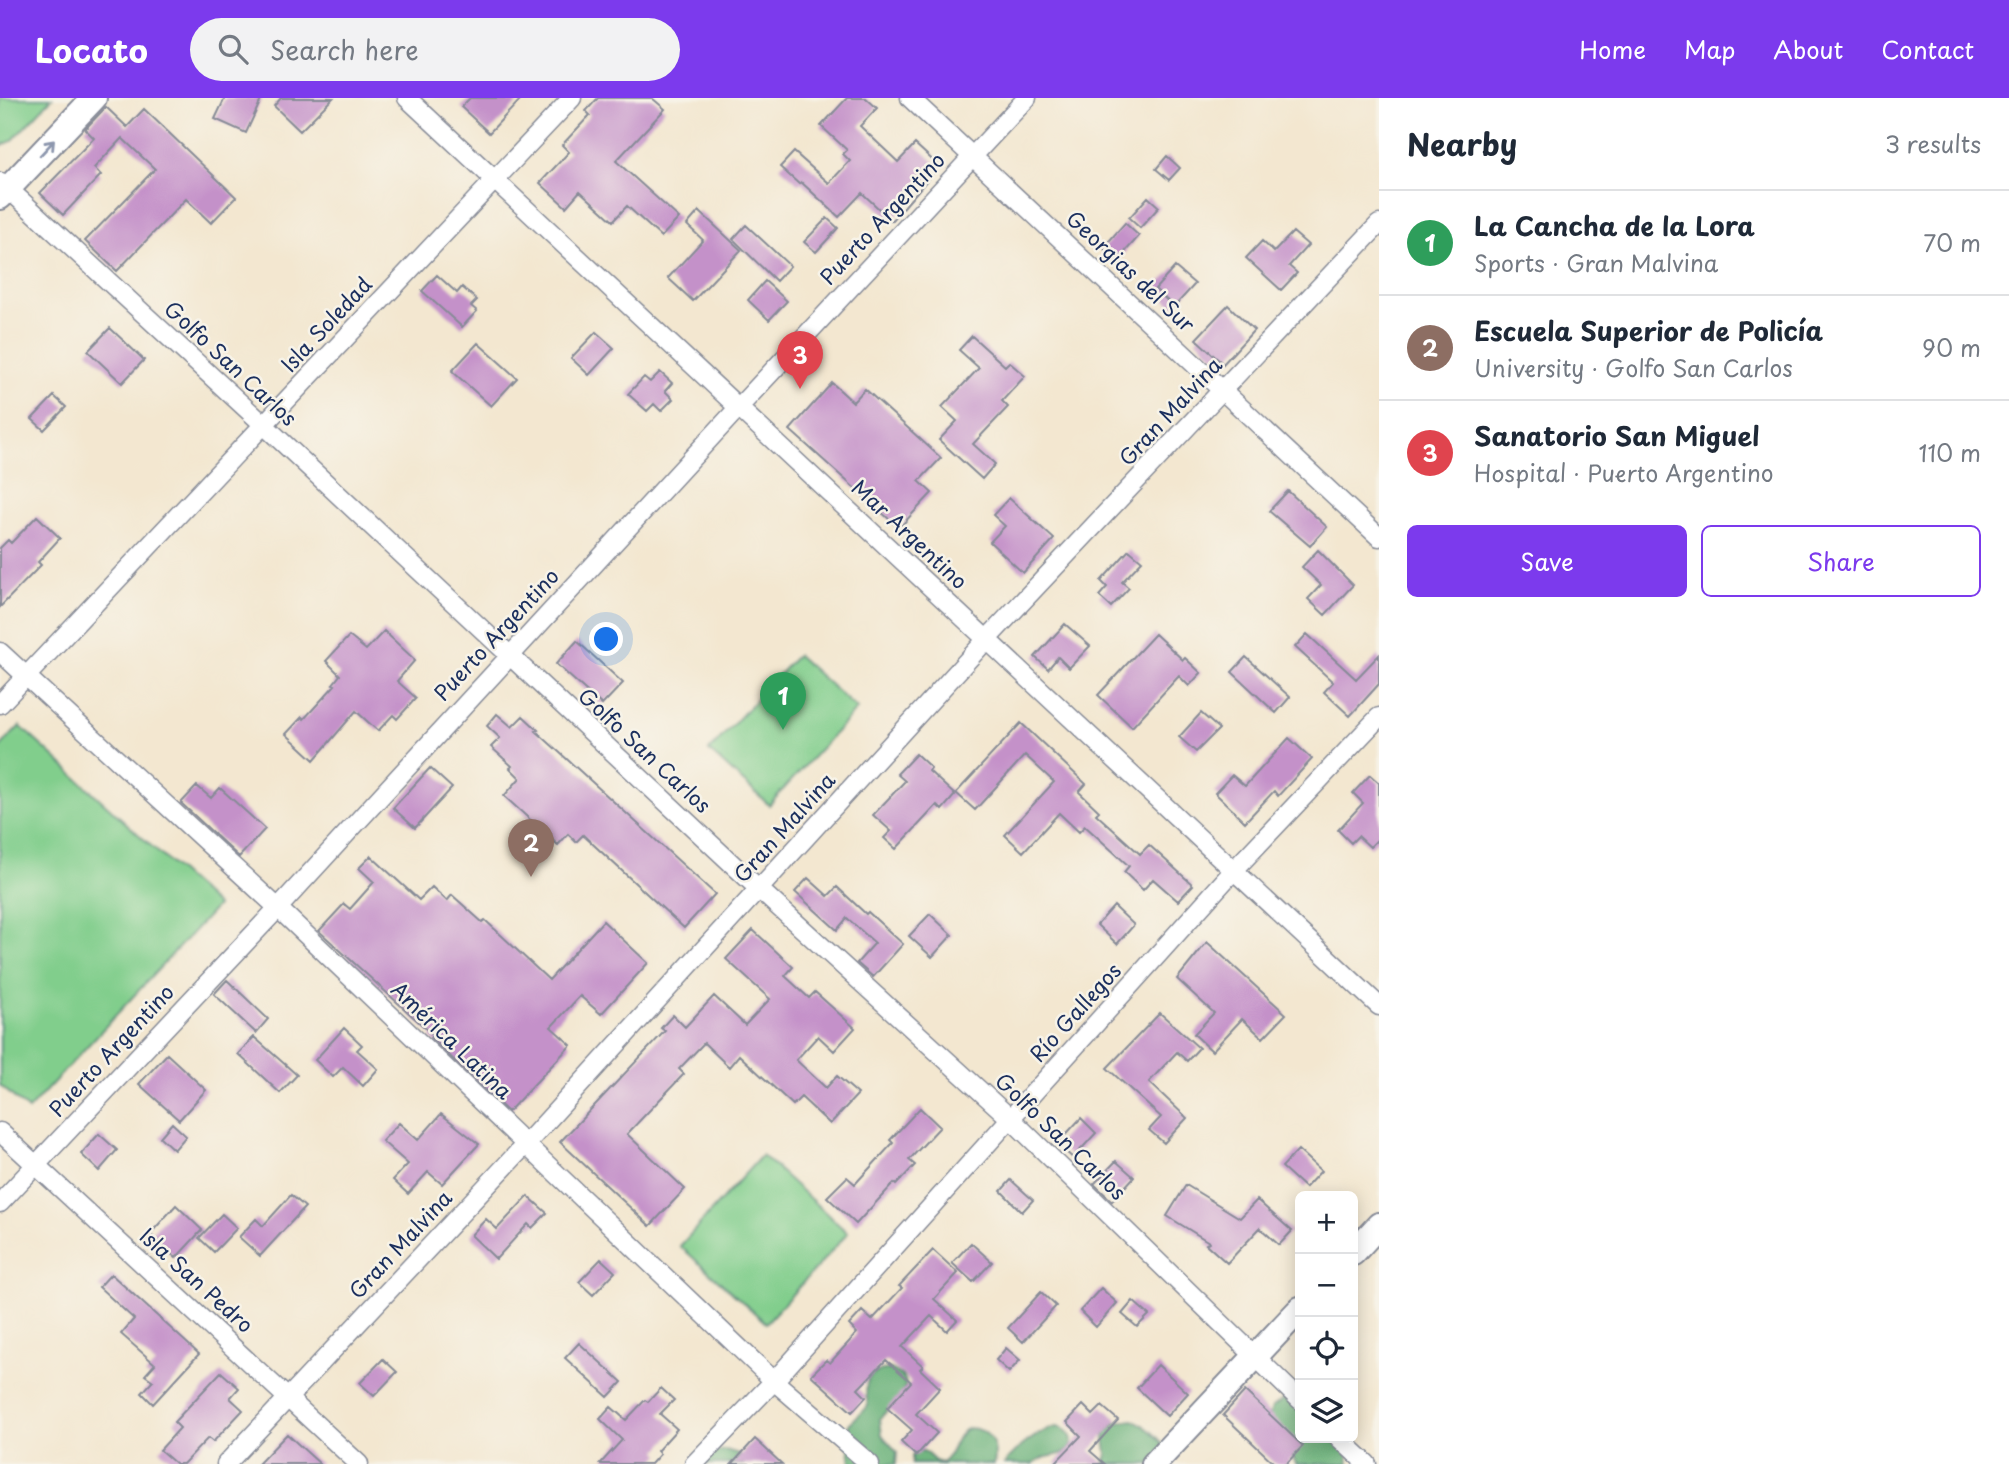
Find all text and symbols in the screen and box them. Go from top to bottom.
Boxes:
search box [190,18,680,81]
text: Locato [35,24,148,74]
icon: search [214,30,252,68]
text: Search here [270,30,419,69]
text: Home [1579,31,1646,67]
text: Map [1684,31,1735,67]
text: About [1773,31,1843,67]
text: Contact [1881,31,1974,67]
text: Nearby [1407,121,1517,166]
text: 3 results [1885,126,1981,161]
one-way arrow [38,140,55,157]
street label: Puerto Argentino [811,144,952,291]
street label: Georgias del Sur [1060,202,1203,339]
text: La Cancha de la Lora [1474,206,1755,245]
text: 1 [1425,225,1436,260]
text: 70 m [1923,225,1981,260]
text: Sports · Gran Malvina [1474,245,1718,280]
street label: Isla Soledad [273,269,378,379]
street label: Golfo San Carlos [158,292,305,433]
text: Escuela Superior de Policía [1474,311,1823,350]
text: 2 [1422,330,1438,365]
text: 90 m [1922,330,1981,365]
pin: 3 [777,331,823,389]
street label: Gran Malvina [1110,348,1229,472]
text: University · Golfo San Carlos [1474,350,1793,385]
text: Sanatorio San Miguel [1474,416,1760,455]
text: 3 [1422,435,1438,470]
text: 110 m [1919,435,1981,470]
text: Hospital · Puerto Argentino [1474,455,1774,490]
street label: Mar Argentino [845,471,975,596]
button: Save [1407,525,1687,597]
button: Share [1701,525,1981,597]
street label: Puerto Argentino [425,560,566,707]
your location [589,622,623,656]
pin: 1 [760,672,806,730]
street label: Golfo San Carlos [572,679,719,820]
street label: Gran Malvina [725,764,842,889]
pin: 2 [508,819,554,877]
street label: Río Gallegos [1021,955,1128,1068]
street label: América Latina [385,973,521,1106]
street label: Puerto Argentino [40,976,181,1123]
street label: Golfo San Carlos [989,1065,1134,1207]
street label: Gran Malvina [340,1181,459,1305]
map controls [1295,1191,1358,1443]
button: + [1295,1191,1358,1254]
street label: Isla San Pedro [133,1220,261,1339]
button: − [1295,1254,1358,1317]
button: locate [1295,1317,1358,1380]
button: layers [1295,1380,1358,1443]

